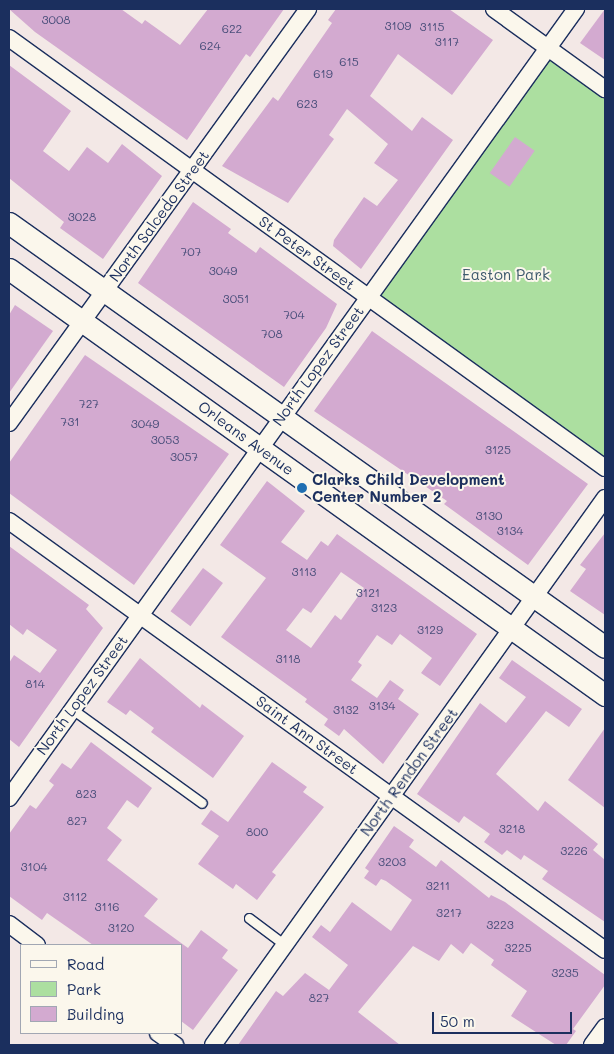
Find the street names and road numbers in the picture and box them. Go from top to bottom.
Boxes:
street label: North Salcedo Street [105,147,213,285]
street label: St Peter Street [255,212,359,294]
street label: North Lopez Street [269,303,367,429]
street label: Orleans Avenue [195,397,297,479]
street label: North Lopez Street [33,632,131,758]
street label: Saint Ann Street [253,692,361,778]
street label: North Rendon Street [357,704,461,840]

